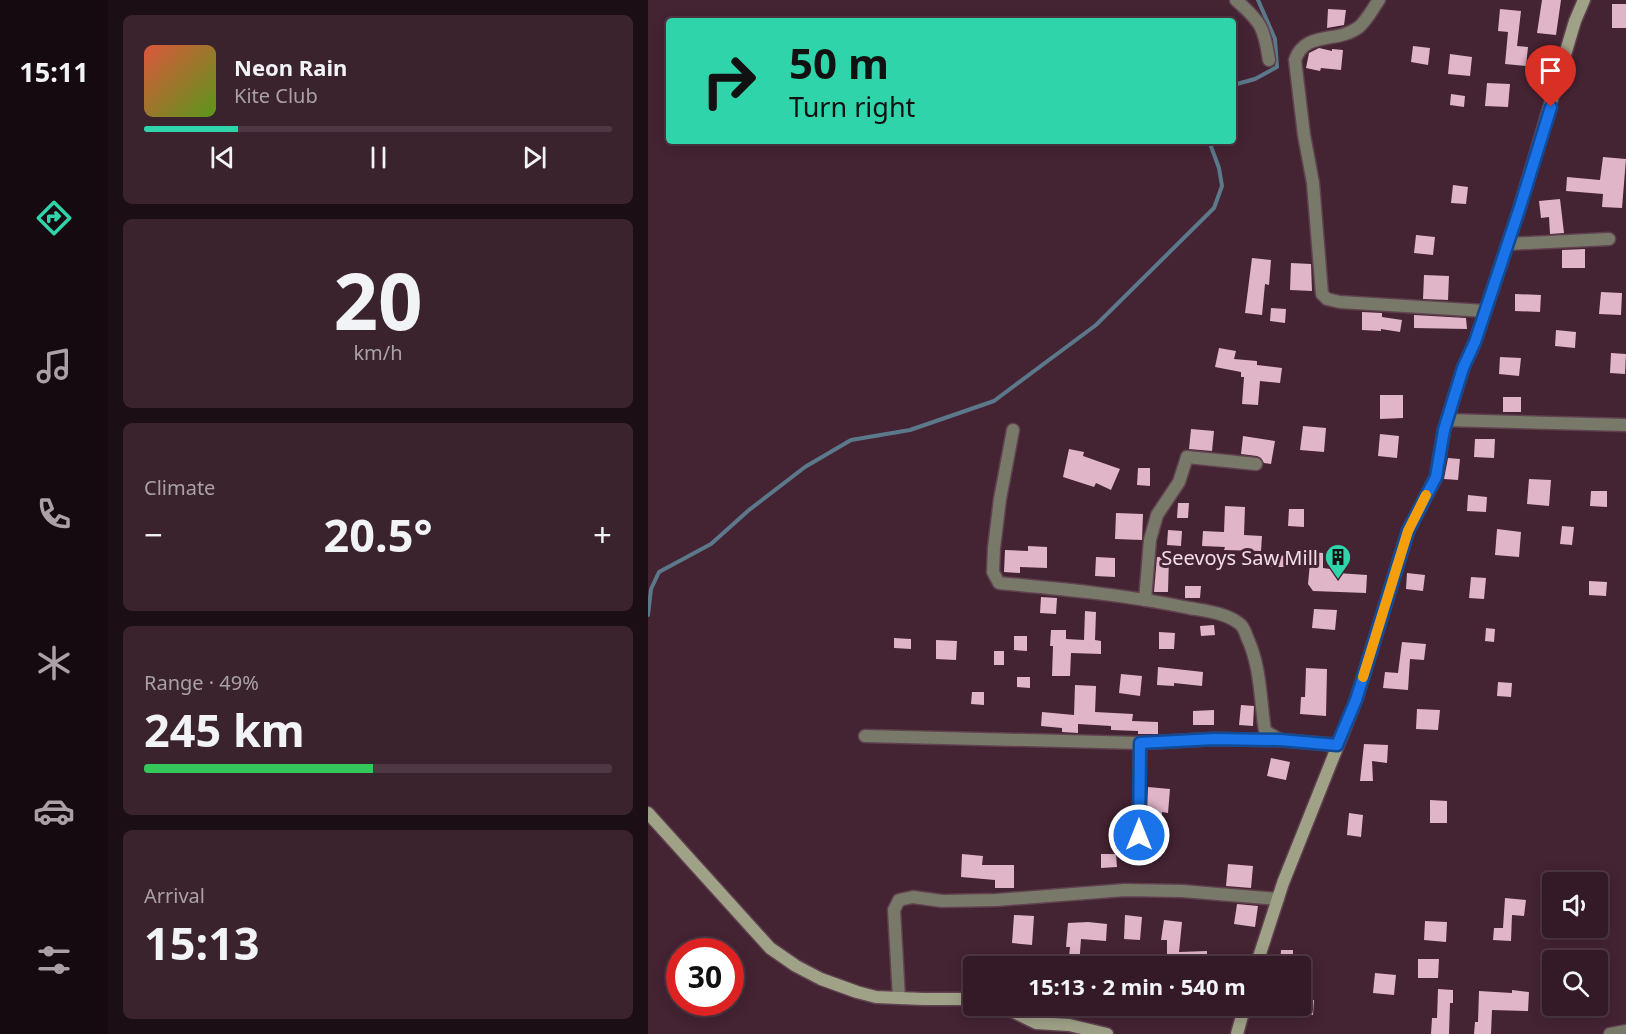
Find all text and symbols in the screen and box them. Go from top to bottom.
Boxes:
text: 50 m [789,34,889,91]
icon: right [690,42,768,120]
pin [1525,45,1576,107]
text: Neon Rain [234,52,347,82]
text: 15:11 [19,53,89,90]
icon: arrive [1534,54,1567,87]
text: Kite Club [234,82,318,109]
text: Turn right [789,88,915,125]
icon: previous [206,141,239,174]
icon: pause [362,141,395,174]
icon: next [518,141,551,174]
icon: directions [33,197,75,239]
text: 20 [333,247,423,353]
text: km/h [353,339,403,366]
icon: music [33,345,75,387]
text: Climate [144,474,215,501]
icon: phone [33,493,75,535]
text: 20.5° [324,504,432,565]
text: − [144,512,163,557]
text: + [593,512,612,557]
building icon: Seevoys Saw Mill [1323,542,1353,580]
place label: Seevoys Saw Mill [1161,544,1318,571]
icon: climate [33,642,75,684]
text: Range · 49% [144,669,259,696]
text: 245 km [144,699,305,760]
icon: car [33,790,75,832]
position arrow [1107,803,1171,867]
map controls [1542,872,1608,1016]
button: sound [1542,872,1608,938]
text: Arrival [144,882,205,909]
text: 15:13 [144,912,260,973]
speed limit sign: 30 [666,938,744,1016]
icon: filters [33,939,75,981]
button: search [1542,950,1608,1016]
text: 15:13 · 2 min · 540 m [1028,971,1246,1001]

